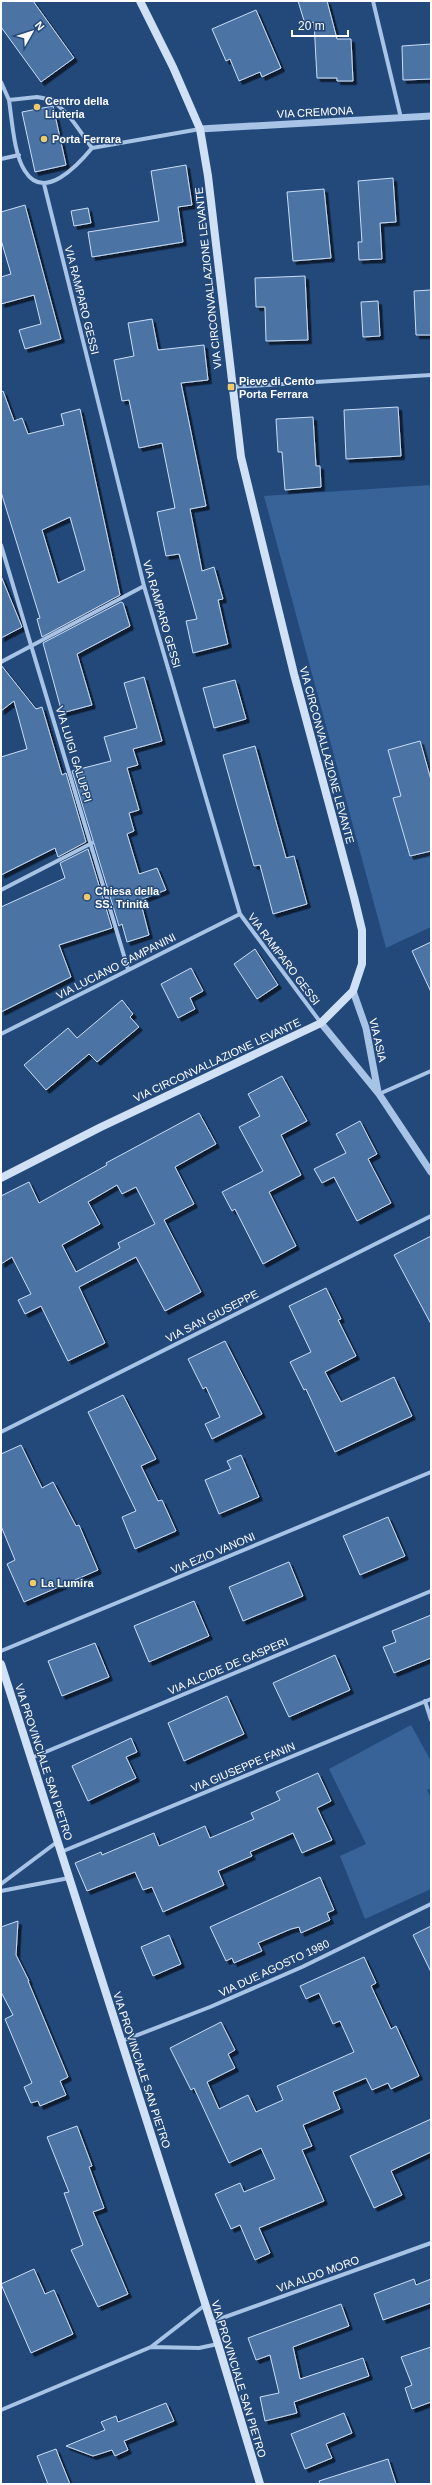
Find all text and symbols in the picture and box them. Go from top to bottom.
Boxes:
north arrow [12,12,52,52]
scale bar [292,12,348,38]
text: N [33,19,47,33]
text: 20 m [298,19,325,33]
place label: Centro della Liuteria [45,95,109,120]
marker: Centro della Liuteria [32,102,42,112]
street label: VIA CREMONA [277,104,354,120]
place label: Porta Ferrara [52,133,122,145]
marker: Porta Ferrara [39,134,49,144]
street label: VIA CIRCONVALLAZIONE LEVANTE [192,186,224,370]
street label: VIA RAMPARO GESSI [63,244,101,356]
place label: Pieve di Cento Porta Ferrara [239,375,315,400]
marker: Pieve di Cento Porta Ferrara [226,382,236,392]
street label: VIA RAMPARO GESSI [141,559,183,669]
street label: VIA CIRCONVALLAZIONE LEVANTE [298,665,356,845]
street label: VIA LUIGI GALUPPI [54,705,94,803]
place label: Chiesa della SS. Trinità [95,885,160,910]
marker: Chiesa della SS. Trinità [82,892,92,902]
street label: VIA RAMPARO GESSI [246,911,322,1007]
street label: VIA LUCIANO CAMPANINI [54,931,178,1001]
street label: VIA CIRCONVALLAZIONE LEVANTE [132,1016,302,1104]
street label: VIA ASIA [367,1017,389,1064]
street label: VIA SAN GIUSEPPE [164,1287,260,1345]
street label: VIA EZIO VANONI [169,1530,257,1576]
place label: La Lumira [41,1577,94,1589]
marker: La Lumira [28,1578,38,1588]
street label: VIA ALCIDE DE GASPERI [166,1635,290,1697]
street label: VIA PROVINCIALE SAN PIETRO [13,1682,75,1842]
street label: VIA GIUSEPPE FANIN [189,1740,297,1794]
street label: VIA DUE AGOSTO 1980 [217,1937,331,1999]
street label: VIA PROVINCIALE SAN PIETRO [111,1990,173,2150]
street label: VIA ALDO MORO [275,2253,361,2294]
street label: VIA PROVINCIALE SAN PIETRO [209,2299,269,2460]

